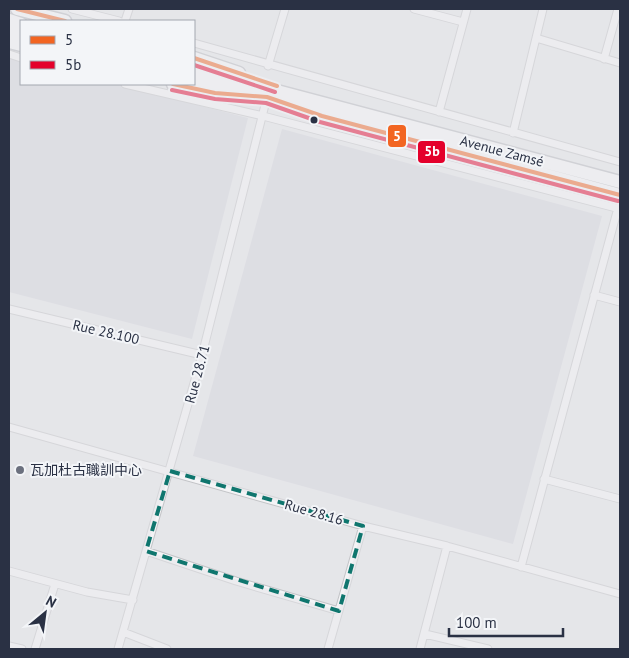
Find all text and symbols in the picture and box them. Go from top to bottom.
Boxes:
legend [20,20,195,85]
text: 5 [65,30,73,49]
text: 5b [65,55,81,74]
unlabelled marker [309,115,319,125]
line badge: 5 [387,124,407,148]
text: 5 [393,127,401,145]
street label: Avenue Zamsé [458,131,546,171]
line badge: 5b [417,140,446,164]
text: 5b [424,142,440,160]
street label: Rue 28.100 [71,316,141,348]
street label: Rue 28.71 [181,343,213,405]
place label: 瓦加杜古職訓中心 [30,461,142,479]
marker: 瓦加杜古職訓中心 [14,464,26,476]
street label: Rue 28.16 [283,495,345,529]
north arrow [20,588,70,638]
text: N [43,592,60,612]
scale bar [449,606,563,638]
text: 100 m [456,613,497,632]

